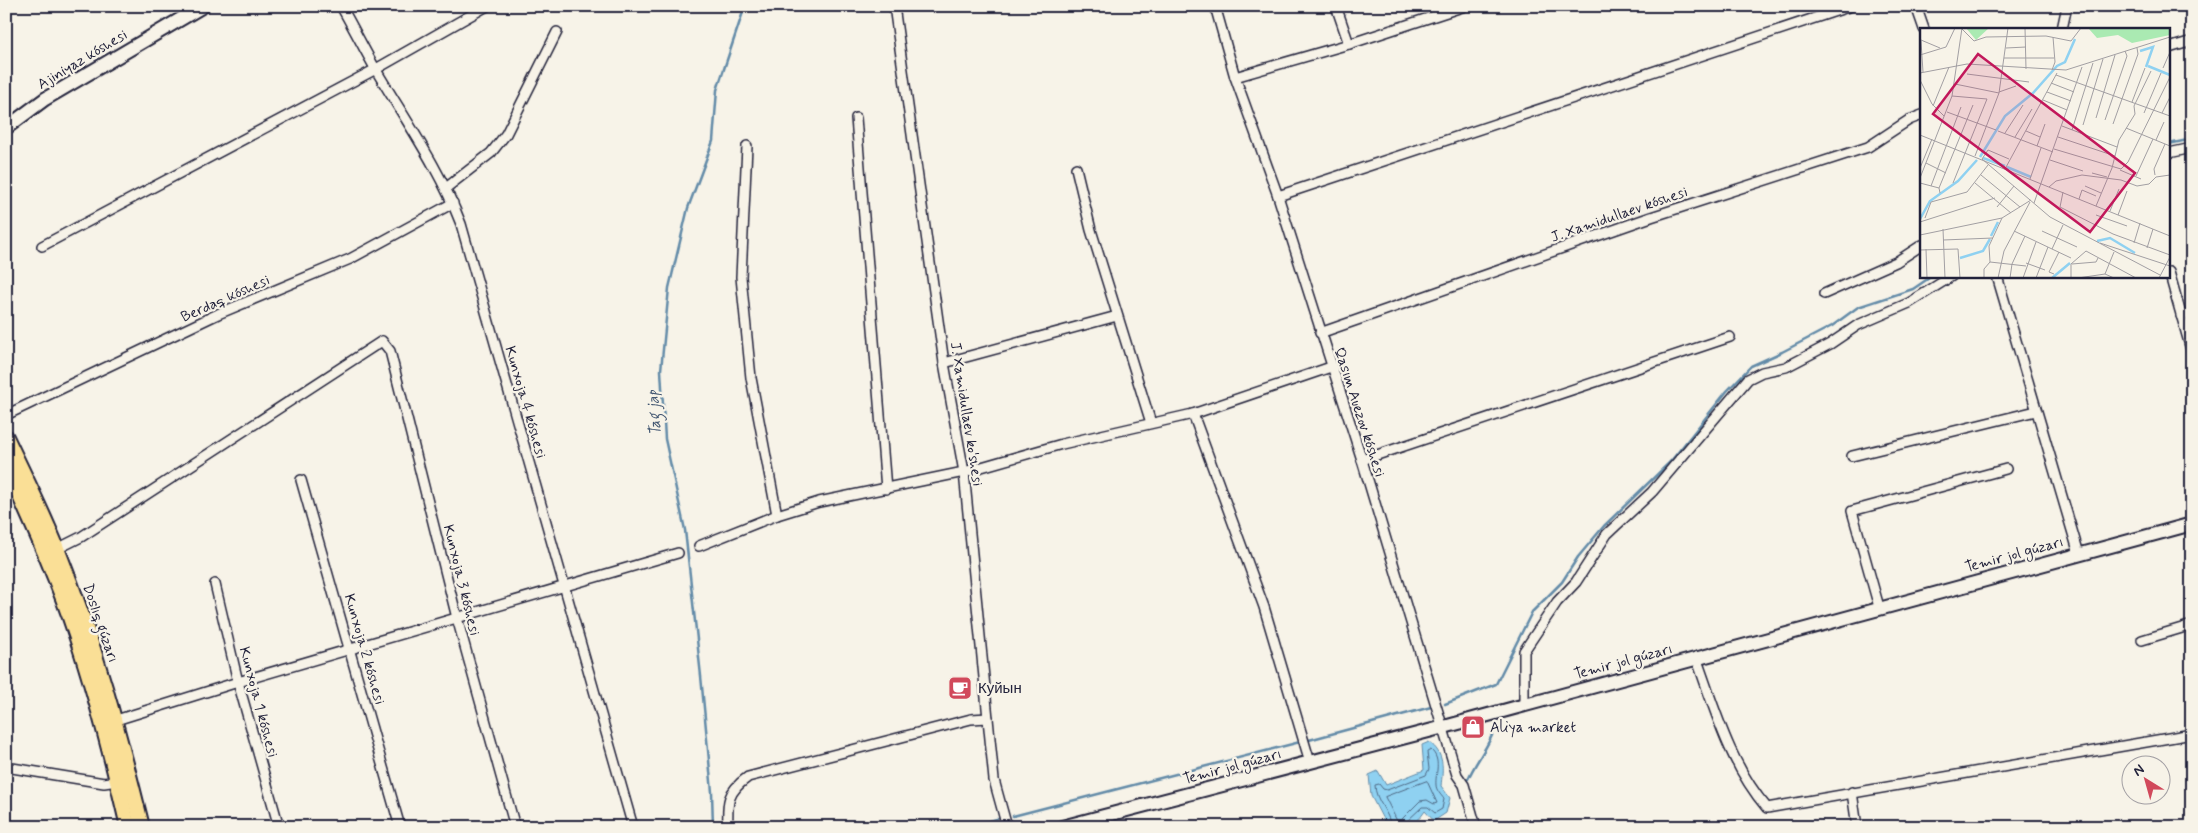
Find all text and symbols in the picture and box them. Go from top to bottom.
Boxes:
street label: Ajiniyaz kóshesi [34,25,131,95]
inset map [1920,28,2170,278]
street label: J. Xamidullaev kóshesi [1548,182,1690,248]
street label: Berdaq kóshesi [178,270,273,327]
street label: J. Xamidullaev ko'shesi [945,341,987,488]
street label: Kunxoja 4 kóshesi [499,344,551,461]
street label: Qasım Auezov kóshesi [1329,345,1389,480]
water label: Tag jap [642,389,669,436]
street label: Kunxoja 3 kóshesi [438,523,485,638]
street label: Temir jol gúzarı [1963,532,2066,579]
street label: Doslıq gúzarı [76,581,123,666]
street label: Kunxoja 2 kóshesi [339,592,389,707]
street label: Temir jol gúzarı [1572,639,1675,686]
street label: Kunxoja 1 kóshesi [234,645,282,760]
cafe icon: Куйын [947,675,973,701]
place label: Куйын [978,679,1022,699]
shop icon: Aliya market [1460,714,1486,740]
place label: Aliya market [1490,718,1576,738]
street label: Temir jol gúzarı [1181,744,1284,791]
north arrow [2120,756,2170,806]
text: N [2130,760,2148,780]

